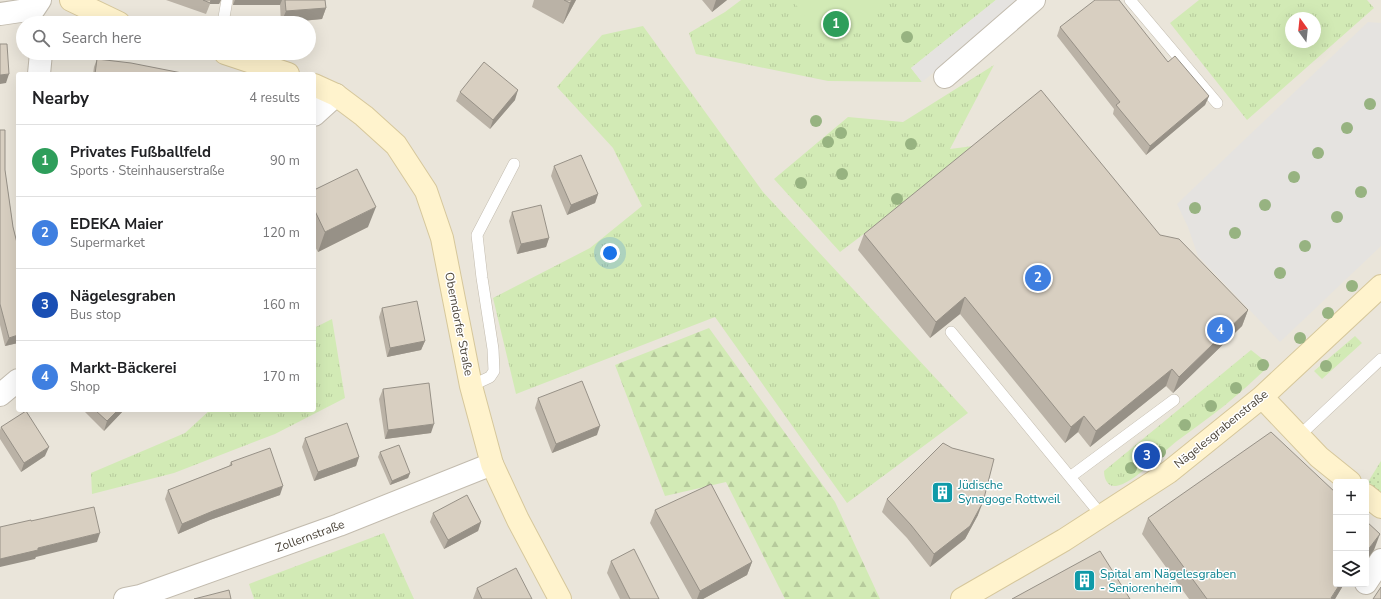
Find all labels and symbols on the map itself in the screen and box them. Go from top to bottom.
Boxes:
pin: 1 [823,9,849,39]
north arrow [1285,12,1321,48]
your location [600,243,620,263]
pin: 2 [1025,263,1051,293]
street label: Oberndorfer Straße [441,271,477,377]
pin: 4 [1207,315,1233,345]
street label: Nägelesgrabenstraße [1171,386,1271,472]
pin: 3 [1134,441,1160,471]
place label: Jüdische Synagoge Rottweil [957,477,1061,507]
building icon: Jüdische Synagoge Rottweil [930,479,956,505]
street label: Zollernstraße [273,516,347,556]
place label: Spital am Nägelesgraben - Seniorenheim [1100,566,1236,596]
building icon: Spital am Nägelesgraben - Seniorenheim [1072,568,1098,594]

